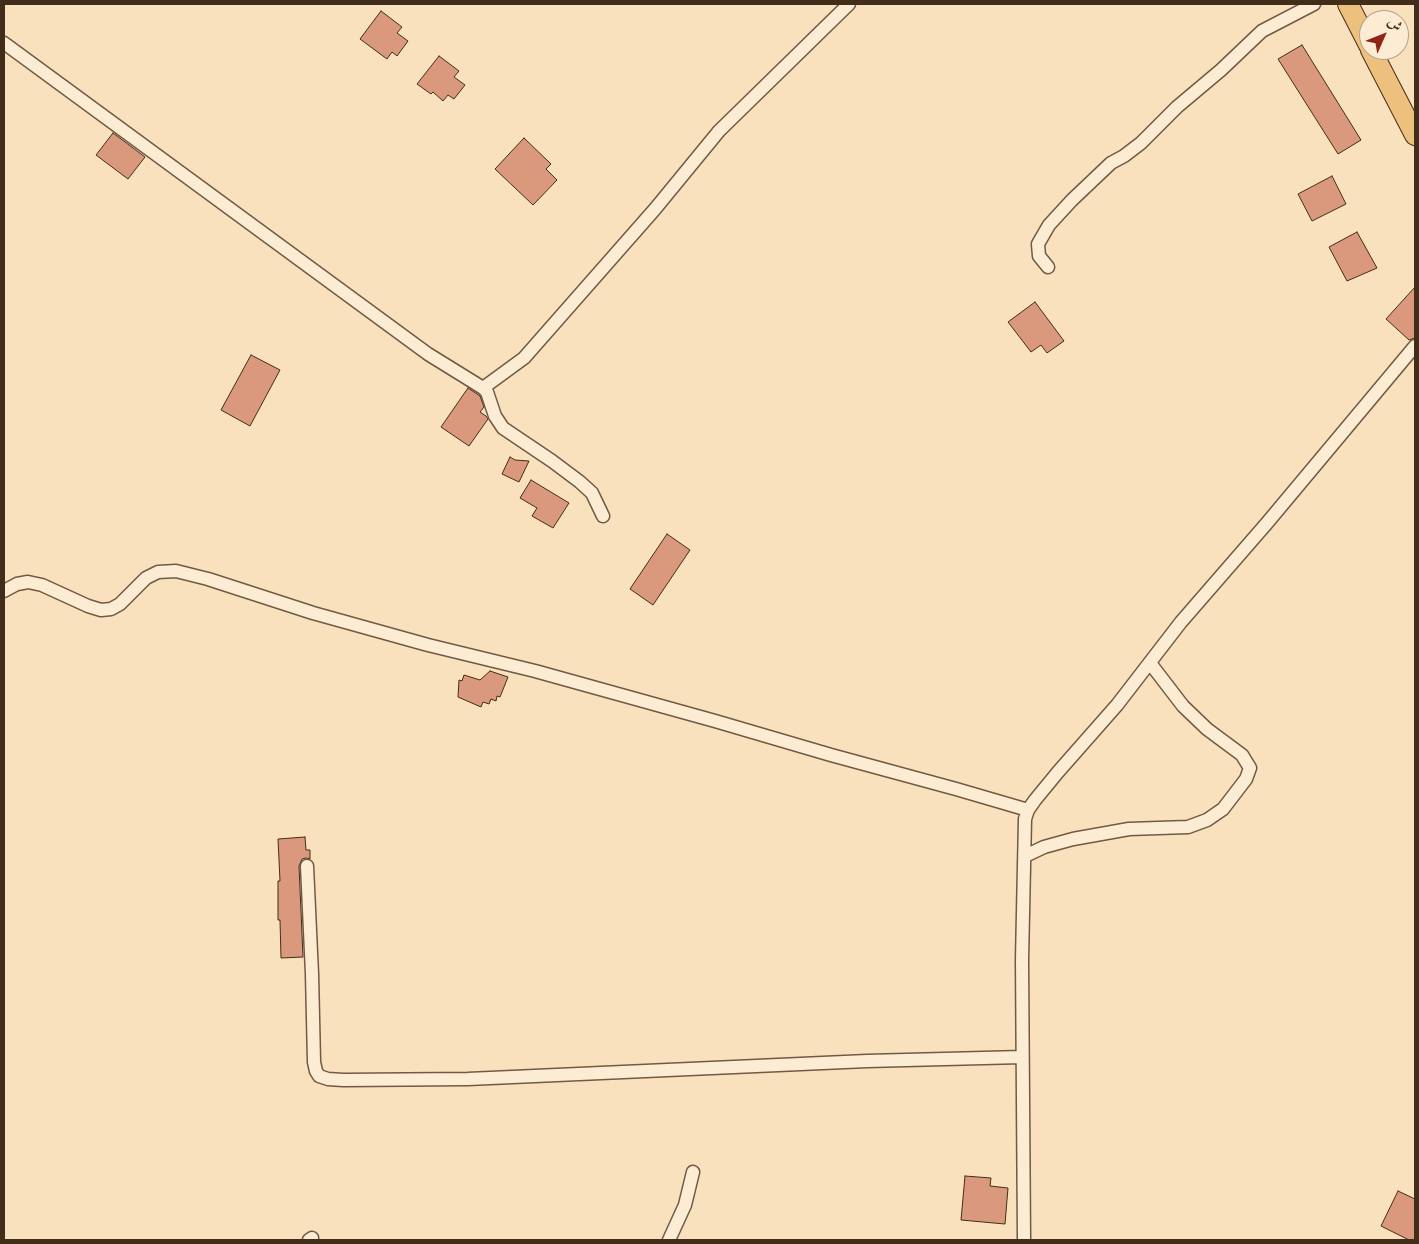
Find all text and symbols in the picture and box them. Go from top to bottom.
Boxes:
north arrow [1359,10,1409,60]
text: ش [1382,13,1406,37]

